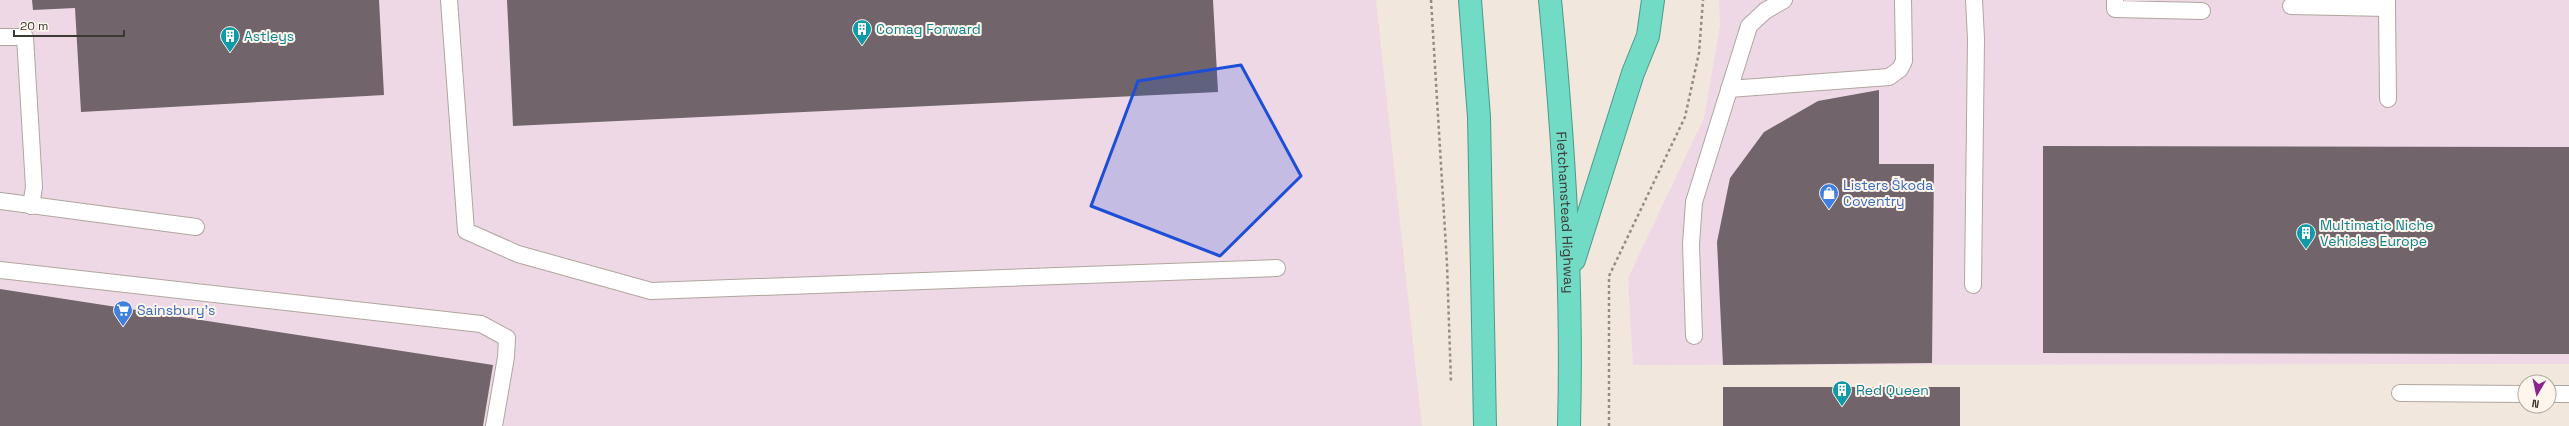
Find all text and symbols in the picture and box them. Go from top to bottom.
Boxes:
scale bar [14,12,124,38]
text: 20 m [20,18,48,34]
building icon: Comag Forward [851,18,873,46]
place label: Comag Forward [876,20,981,38]
building icon: Astleys [219,25,241,53]
place label: Astleys [244,27,294,45]
street label: Fletchamstead Highway [1552,131,1578,294]
place label: Listers Škoda Coventry [1843,176,1933,210]
shop icon: Listers Škoda Coventry [1818,182,1840,210]
place label: Multimatic Niche Vehicles Europe [2320,216,2433,250]
building icon: Multimatic Niche Vehicles Europe [2295,222,2317,250]
supermarket icon: Sainsbury's [112,299,134,327]
place label: Sainsbury's [137,301,215,319]
north arrow [2517,374,2557,414]
building icon: Red Queen [1831,379,1853,407]
place label: Red Queen [1856,381,1929,399]
text: N [2531,396,2540,411]

